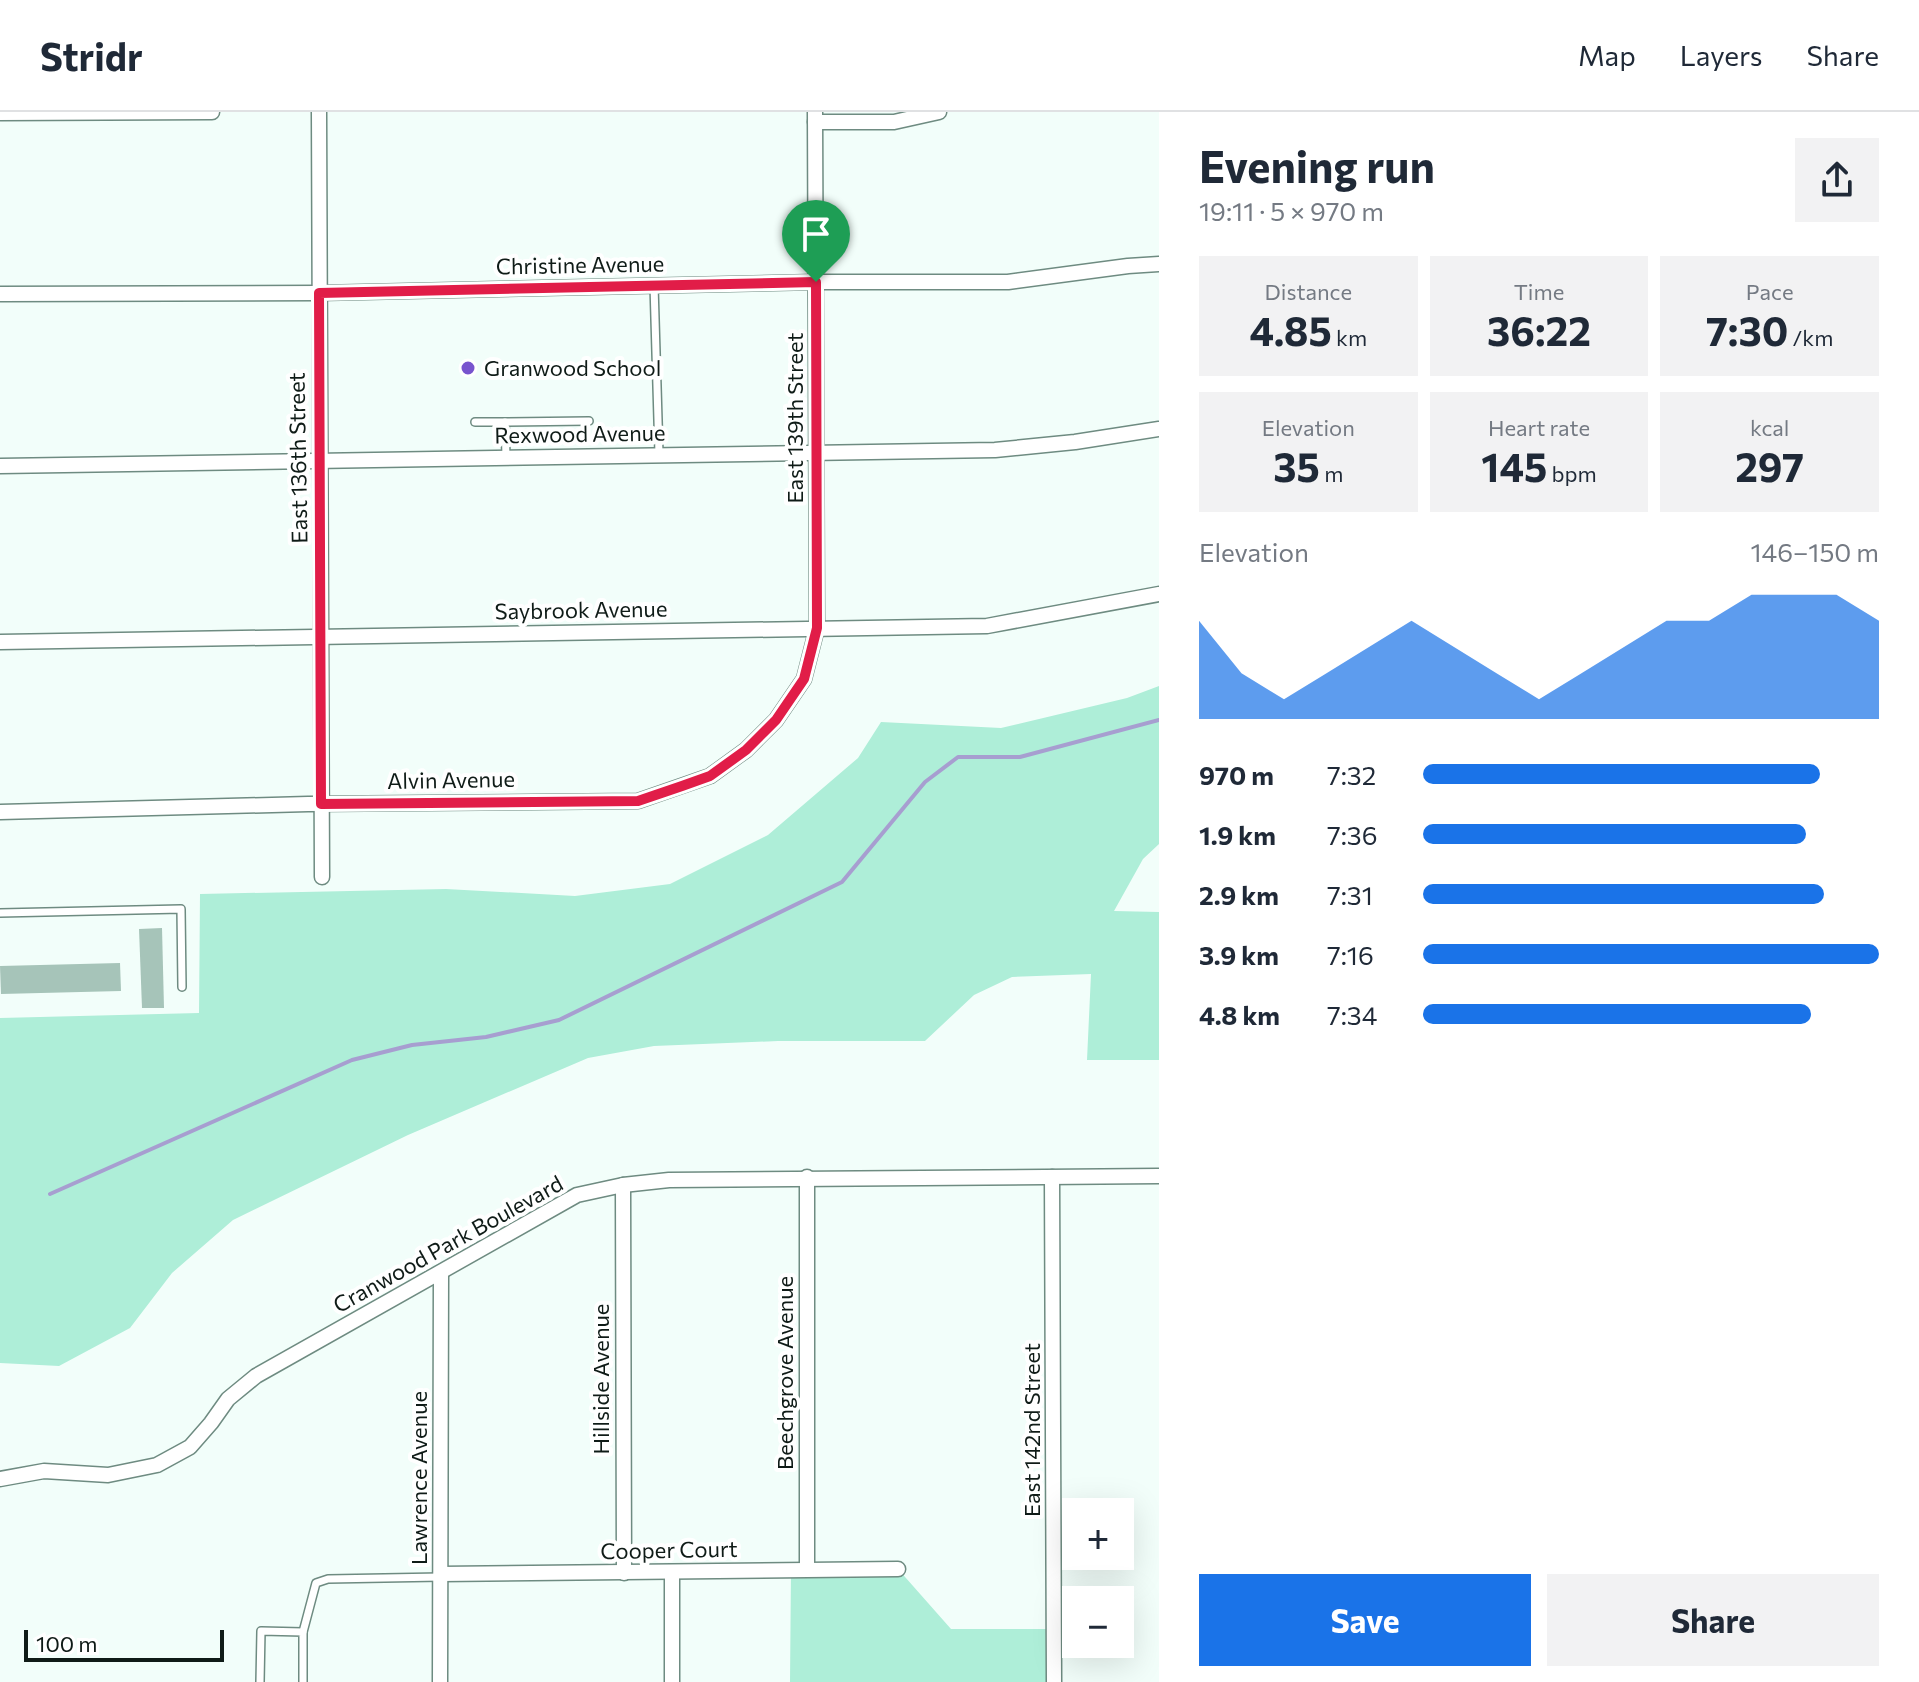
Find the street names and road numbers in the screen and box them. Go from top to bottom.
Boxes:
street label: Christine Avenue [496,250,664,279]
street label: East 139th Street [781,332,808,504]
street label: East 136th Street [283,372,312,544]
street label: Rexwood Avenue [494,419,666,448]
street label: Saybrook Avenue [494,594,668,625]
street label: Alvin Avenue [387,765,515,794]
street label: Cranwood Park Boulevard [328,1169,567,1318]
street label: Beechgrove Avenue [771,1276,798,1470]
street label: Hillside Avenue [587,1304,614,1454]
street label: East 142nd Street [1018,1343,1045,1517]
street label: Lawrence Avenue [405,1391,432,1565]
street label: Cooper Court [600,1535,738,1564]

